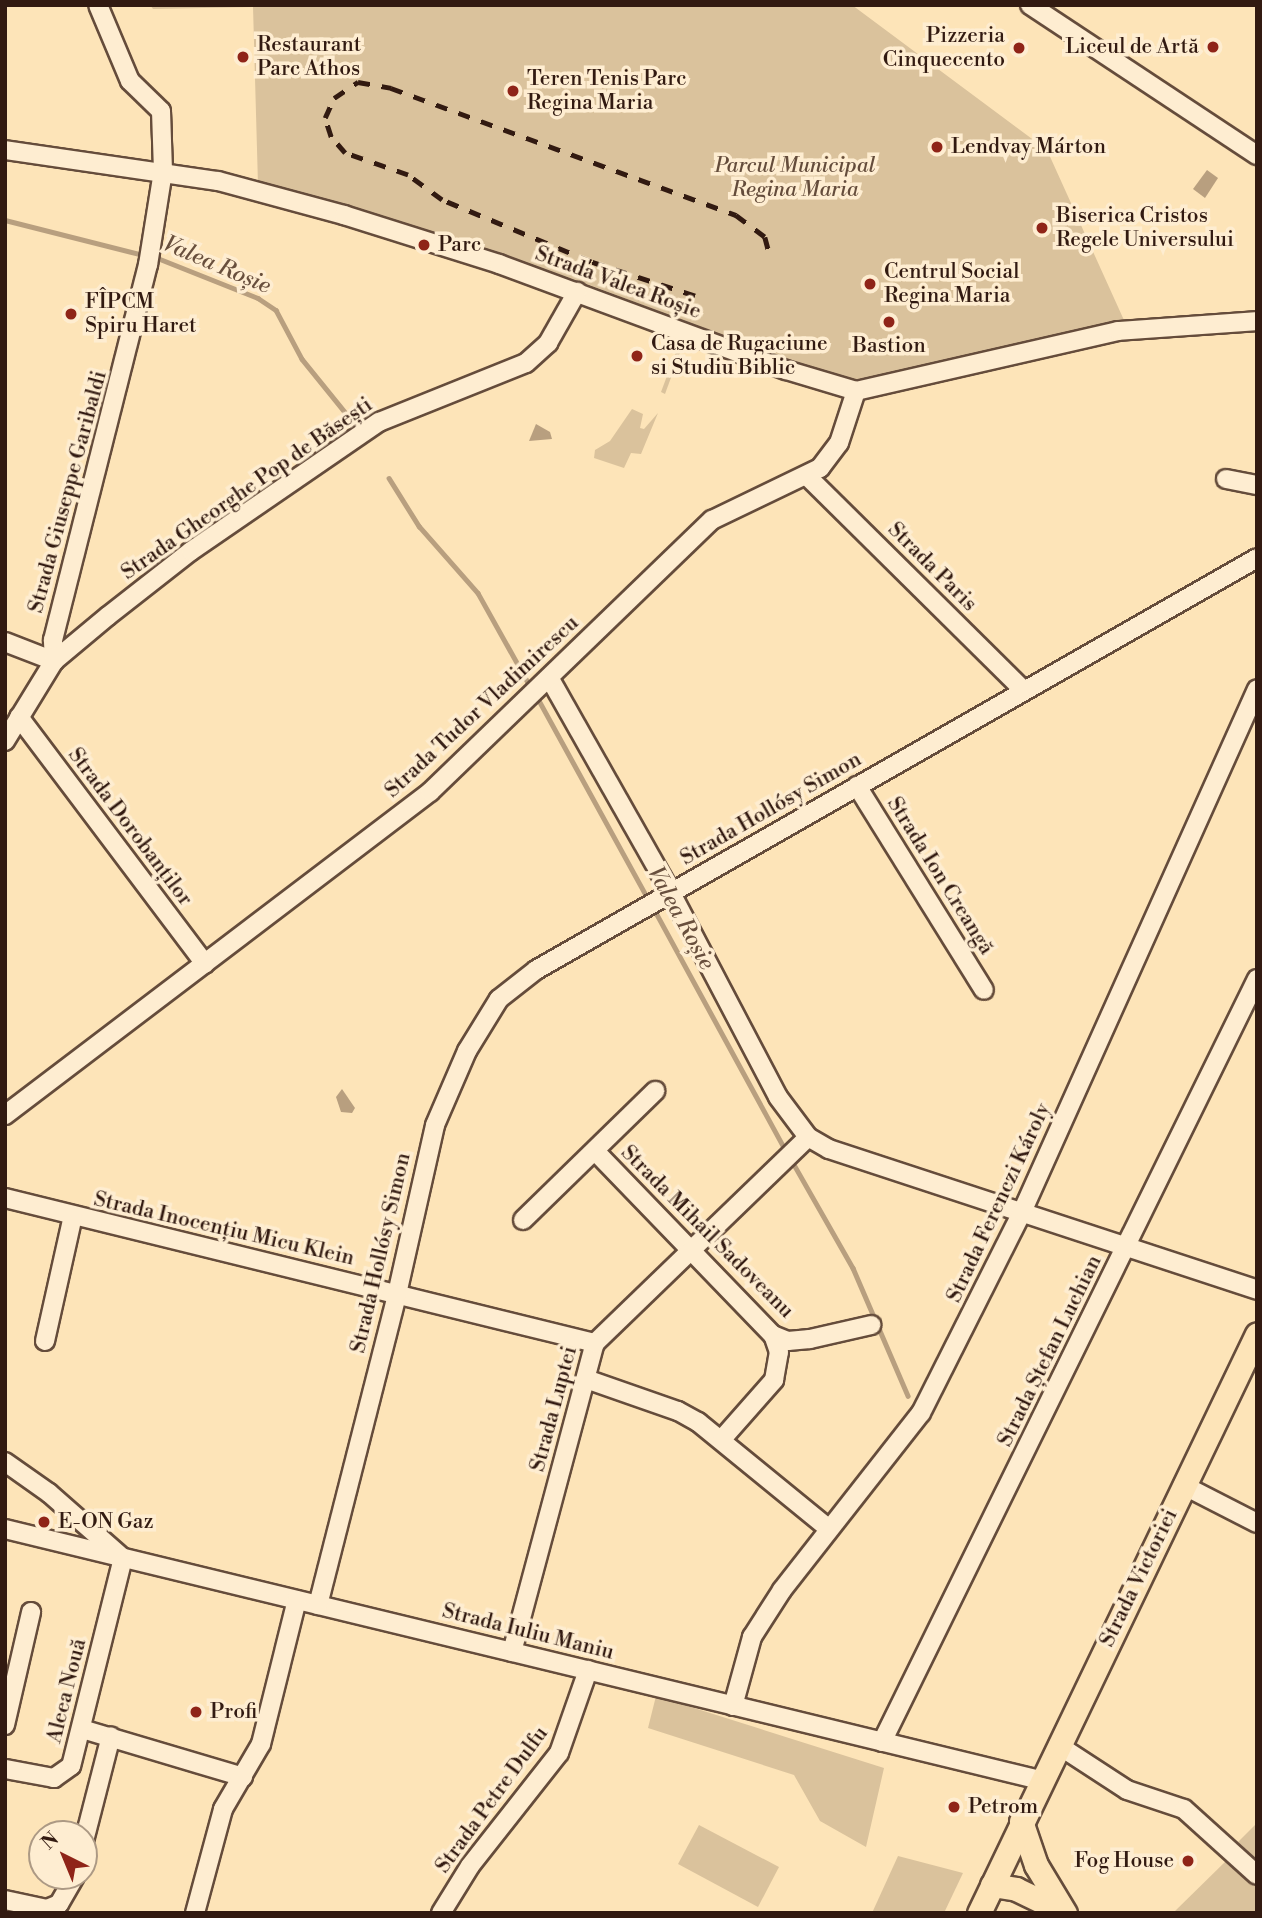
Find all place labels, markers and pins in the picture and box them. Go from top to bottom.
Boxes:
place label: Pizzeria Cinquecento [883,23,1005,73]
place label: Restaurant Parc Athos [257,32,361,82]
place label: Liceul de Artă [1065,34,1199,60]
marker: Liceul de Artă [1205,39,1221,55]
marker: Pizzeria Cinquecento [1011,40,1027,56]
marker: Restaurant Parc Athos [235,49,251,65]
place label: Teren Tenis Parc Regina Maria [527,66,687,116]
marker: Teren Tenis Parc Regina Maria [505,83,521,99]
place label: Lendvay Márton [951,134,1106,160]
marker: Lendvay Márton [929,139,945,155]
place label: Biserica Cristos Regele Universului [1056,203,1234,253]
marker: Biserica Cristos Regele Universului [1034,220,1050,236]
place label: Parc [438,232,481,258]
marker: Parc [416,237,432,253]
place label: Centrul Social Regina Maria [884,259,1019,309]
marker: Centrul Social Regina Maria [862,276,878,292]
place label: FÎPCM Spiru Haret [85,289,196,339]
marker: FÎPCM Spiru Haret [63,306,79,322]
marker: Bastion [881,314,897,330]
place label: Casa de Rugaciune si Studiu Biblic [651,331,828,381]
place label: Bastion [852,333,926,359]
marker: Casa de Rugaciune si Studiu Biblic [629,348,645,364]
place label: E-ON Gaz [58,1509,154,1535]
marker: E-ON Gaz [36,1514,52,1530]
place label: Profi [210,1699,258,1725]
marker: Profi [188,1704,204,1720]
place label: Petrom [968,1794,1038,1820]
marker: Petrom [946,1799,962,1815]
place label: Fog House [1074,1848,1174,1874]
marker: Fog House [1180,1853,1196,1869]

